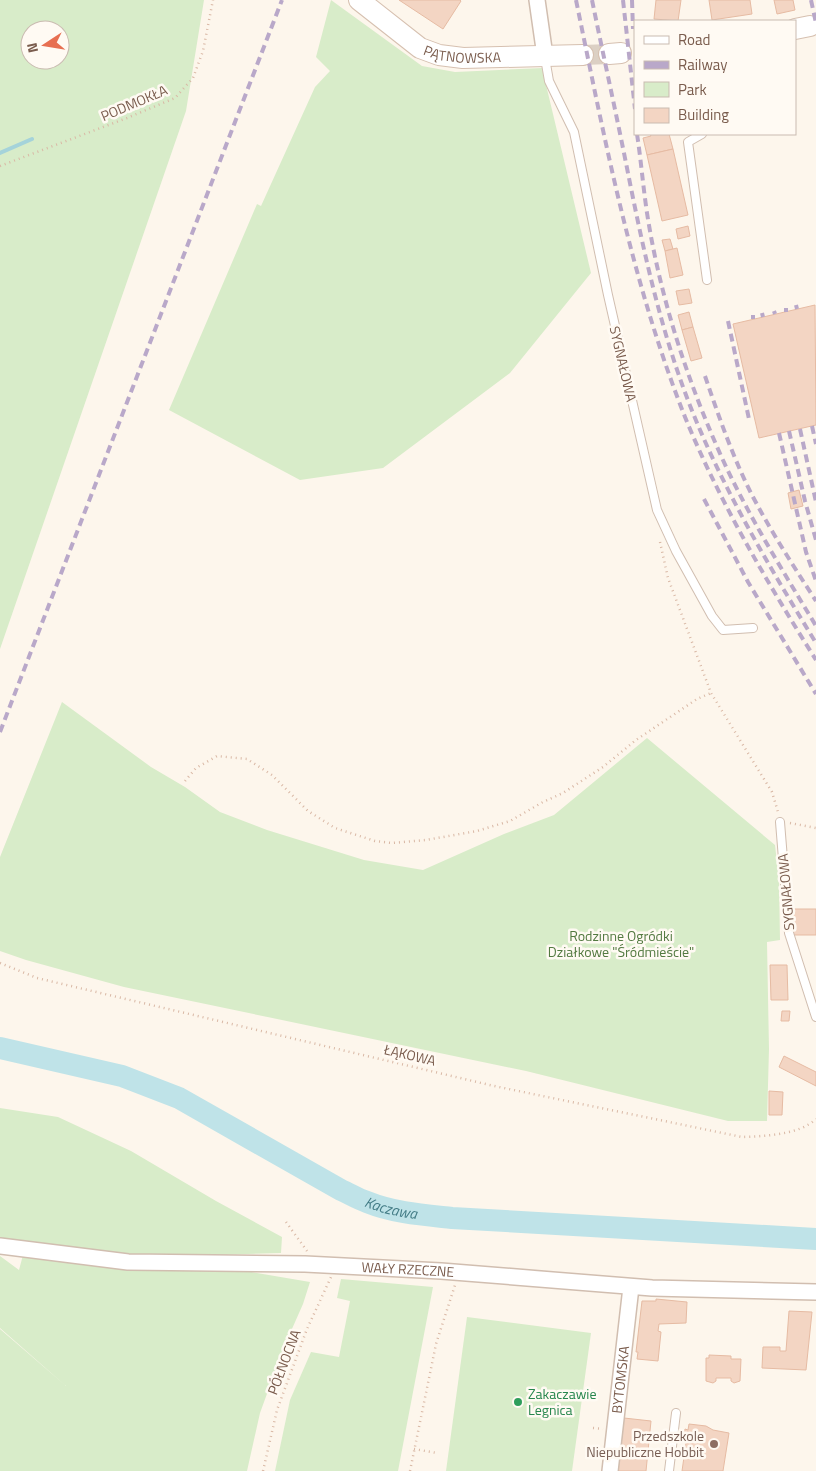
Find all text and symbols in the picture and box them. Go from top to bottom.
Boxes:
north arrow [20,20,70,70]
legend [634,20,796,135]
text: Road [678,28,710,51]
street label: PĄTNOWSKA [421,39,502,68]
text: N [21,41,43,55]
text: Railway [678,53,728,76]
text: Park [678,78,707,101]
street label: PODMOKŁA [97,79,171,126]
text: Building [678,103,729,126]
street label: SYGNAŁOWA [605,324,643,404]
street label: SYGNAŁOWA [772,852,799,931]
park label: Rodzinne Ogródki Działkowe "Śródmieście" [548,925,694,962]
street label: ŁĄKOWA [381,1038,439,1071]
water label: Kaczawa [361,1190,420,1225]
street label: WAŁY RZECZNE [361,1256,455,1282]
street label: PÓŁNOCNA [261,1326,306,1398]
street label: BYTOMSKA [606,1344,634,1414]
place label: Zakaczawie Legnica [528,1383,597,1420]
marker: Zakaczawie Legnica [512,1396,524,1408]
place label: Przedszkole Niepubliczne Hobbit [586,1425,704,1462]
marker: Przedszkole Niepubliczne Hobbit [708,1438,720,1450]

